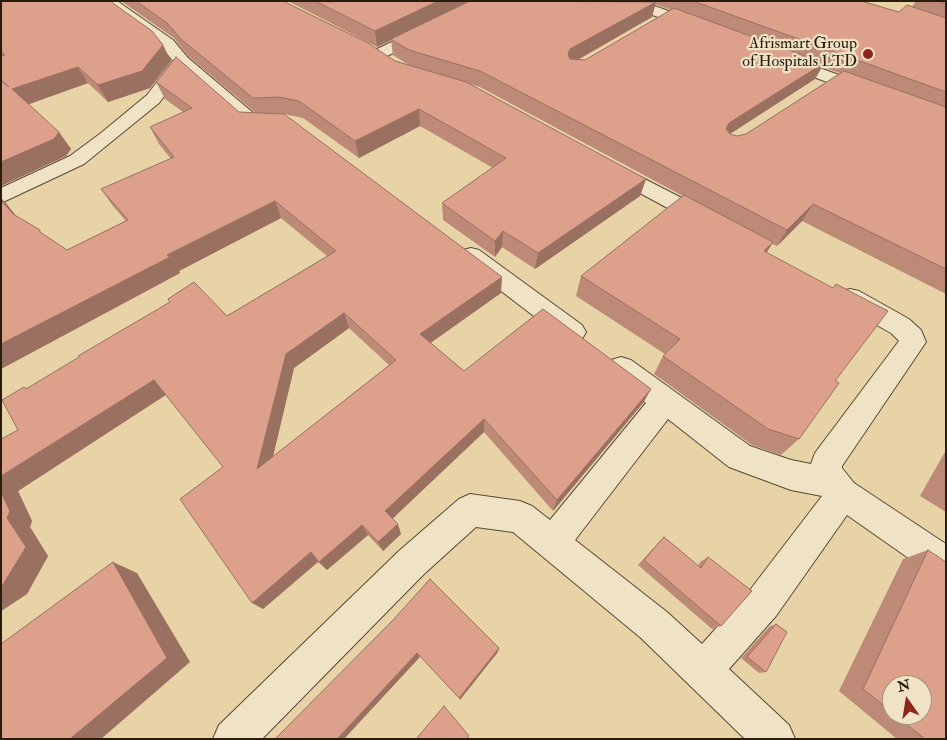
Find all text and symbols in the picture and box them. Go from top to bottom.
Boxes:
place label: Afrismart Group of Hospitals LTD [742,35,857,73]
marker: Afrismart Group of Hospitals LTD [861,47,875,61]
north arrow [882,675,932,725]
text: N [896,676,912,696]

